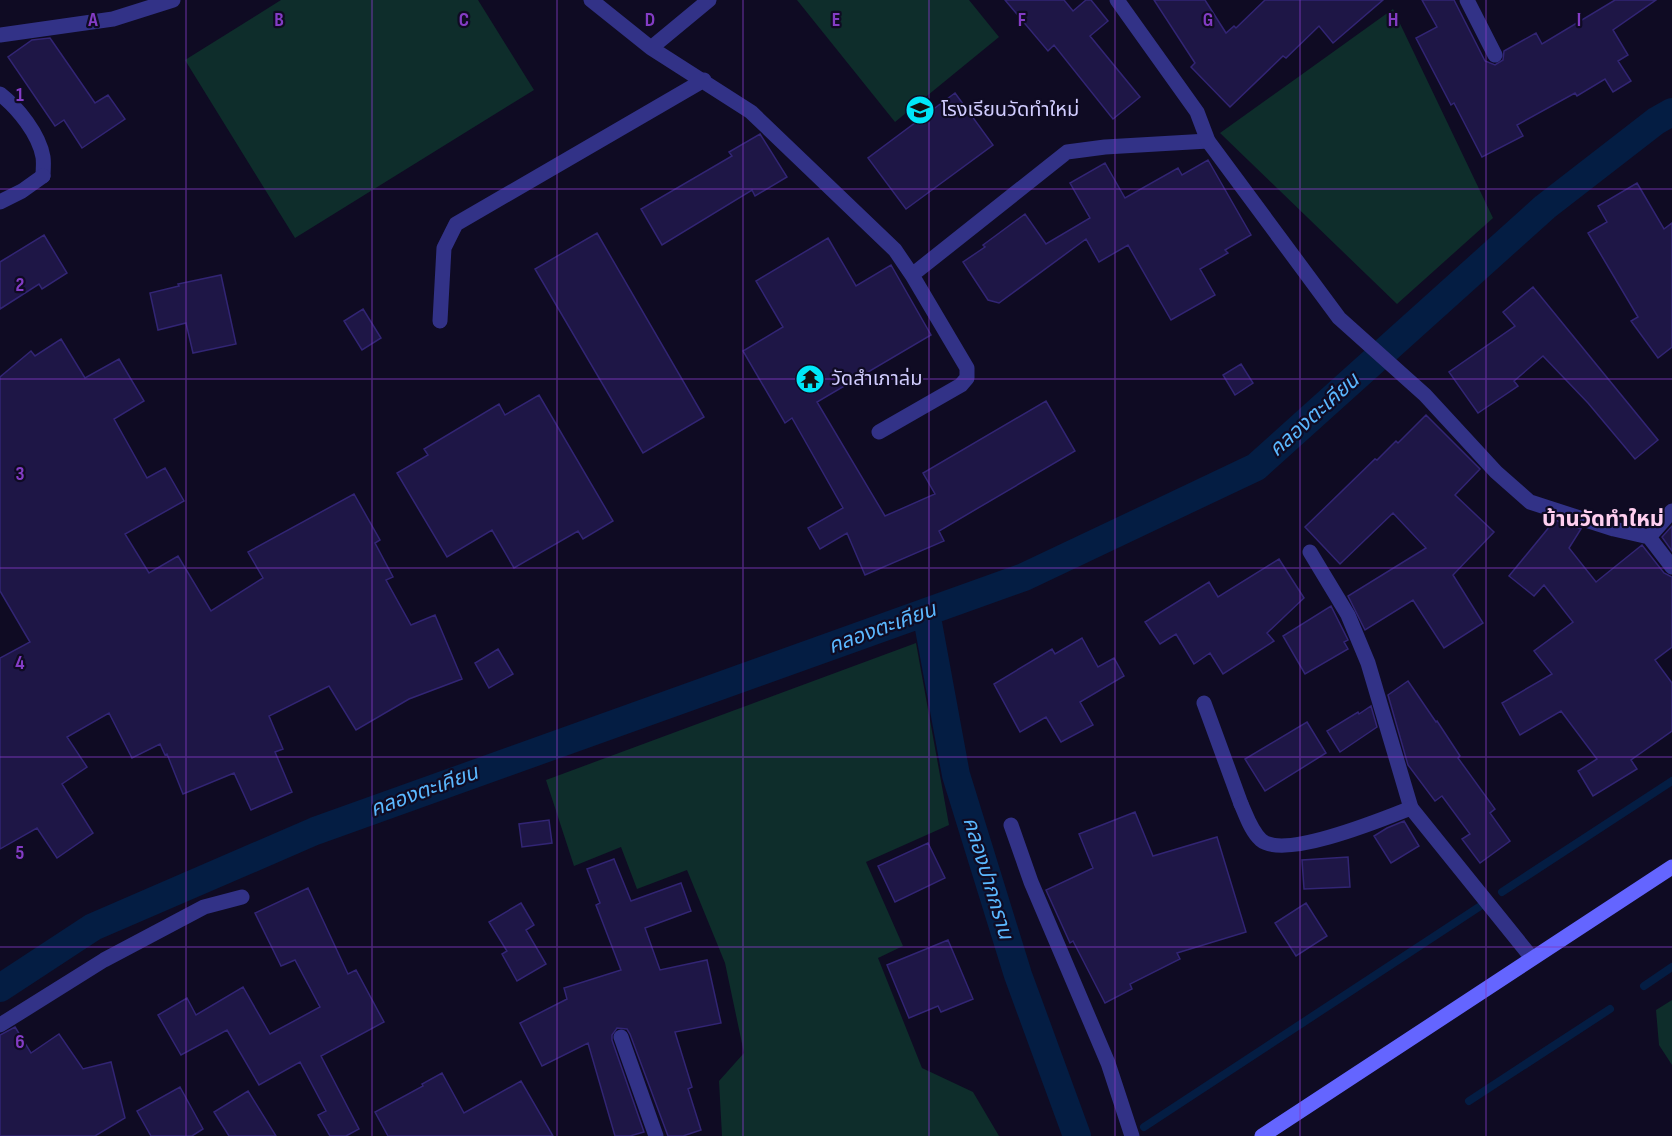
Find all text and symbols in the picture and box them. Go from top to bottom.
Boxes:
text: A [87,8,98,32]
text: B [274,8,284,32]
text: C [459,8,469,32]
text: D [645,8,655,32]
text: E [832,8,840,32]
text: F [1018,8,1026,32]
text: G [1203,8,1213,32]
text: H [1388,8,1398,32]
text: I [1577,8,1581,32]
text: 1 [16,83,24,107]
school or university icon: โรงเรียนวัดทำใหม่ [904,94,936,126]
place label: โรงเรียนวัดทำใหม่ [941,98,1079,122]
text: 2 [16,273,24,297]
temple icon: วัดสำเภาล่ม [794,363,826,395]
place label: วัดสำเภาล่ม [831,367,923,391]
water label: คลองตะเคียน [1264,367,1365,462]
text: 3 [16,462,25,486]
district label: บ้านวัดทำใหม่ [1542,506,1664,533]
water label: คลองตะเคียน [825,597,940,659]
text: 4 [15,651,25,675]
water label: คลองตะเคียน [367,760,482,822]
water label: คลองปากกราน [958,814,1019,943]
text: 5 [16,841,25,865]
text: 6 [15,1030,25,1054]

